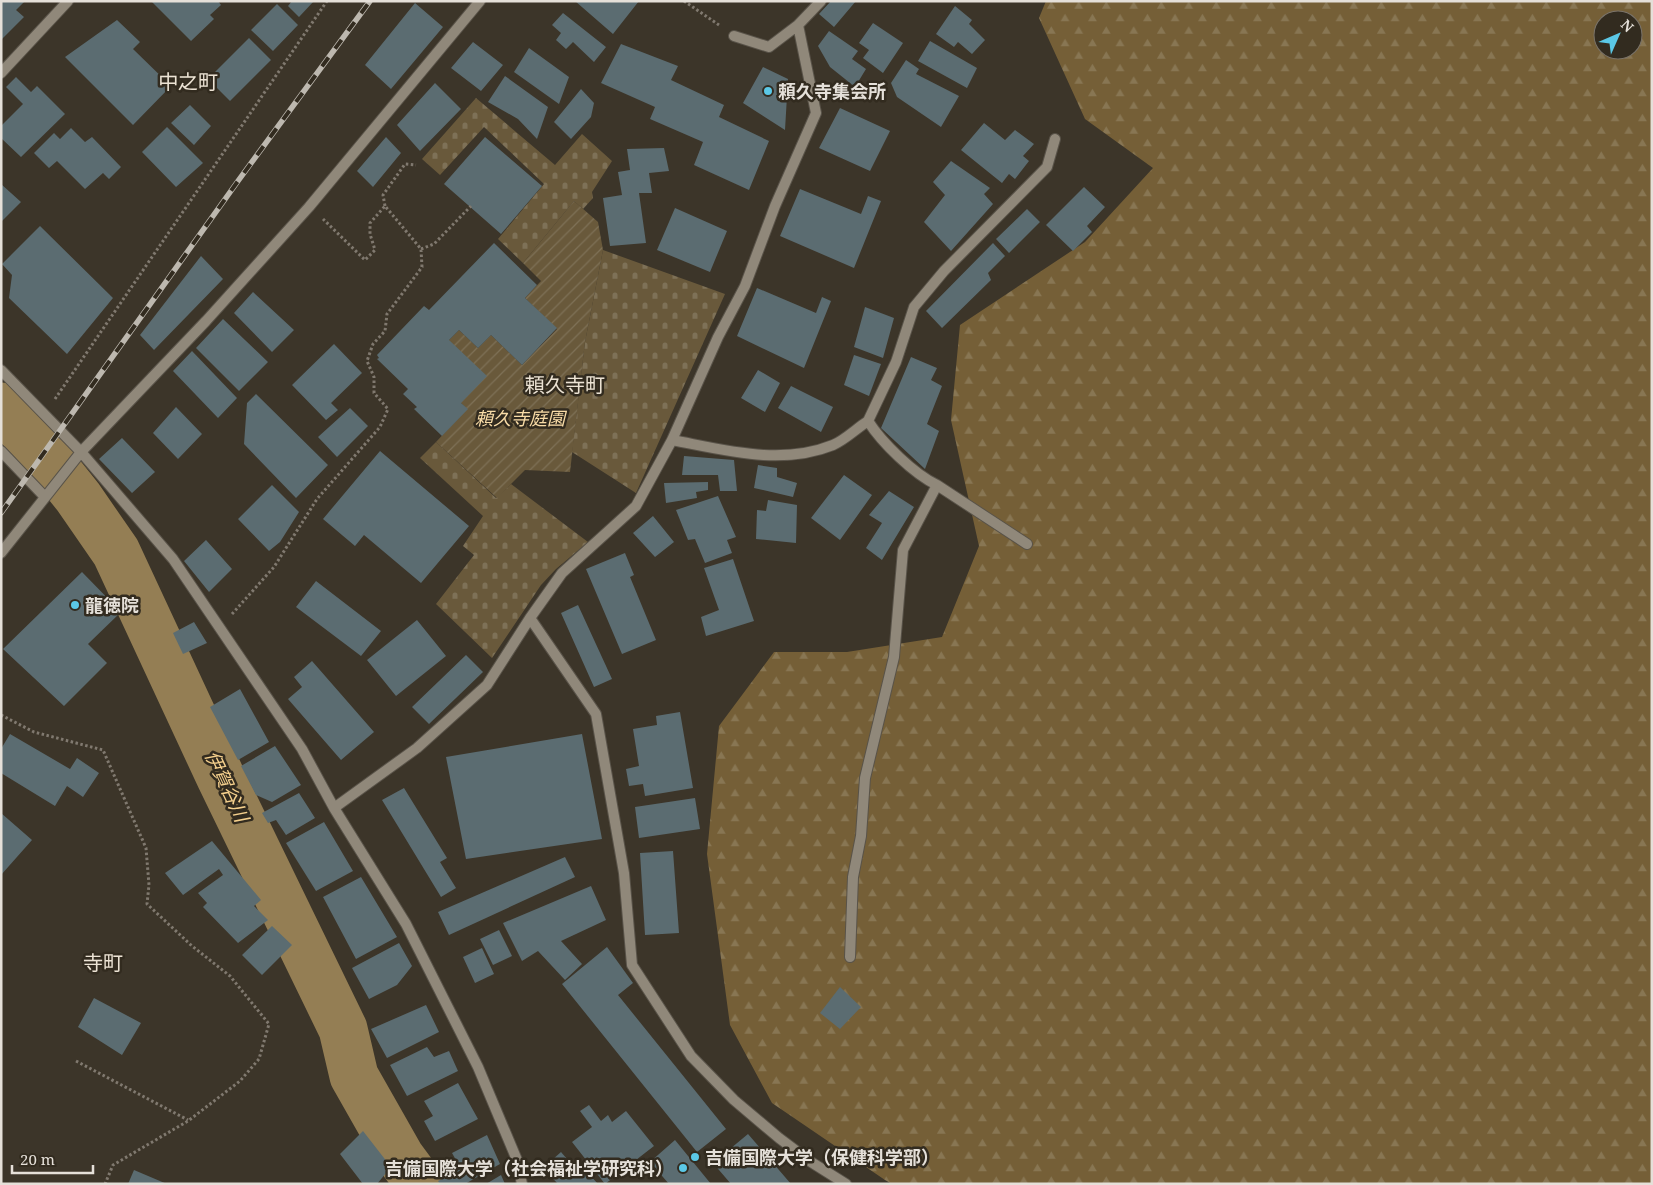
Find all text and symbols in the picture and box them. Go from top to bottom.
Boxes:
north arrow [1593,10,1643,60]
text: N [1617,15,1638,36]
district label: 中之町 [158,68,218,95]
place label: 頼久寺集会所 [778,79,886,103]
marker: 頼久寺集会所 [762,85,774,97]
district label: 頼久寺町 [525,371,605,398]
park label: 頼久寺庭園 [475,406,568,430]
place label: 龍徳院 [85,593,139,617]
marker: 龍徳院 [69,599,81,611]
water label: 伊賀谷川 [199,746,256,828]
district label: 寺町 [83,949,123,976]
scale bar [12,1142,94,1174]
place label: 吉備国際大学（保健科学部） [705,1145,939,1169]
text: 20 m [20,1149,55,1169]
marker: 吉備国際大学（保健科学部） [689,1151,701,1163]
place label: 吉備国際大学（社会福祉学研究科） [385,1156,673,1180]
marker: 吉備国際大学（社会福祉学研究科） [677,1162,689,1174]

